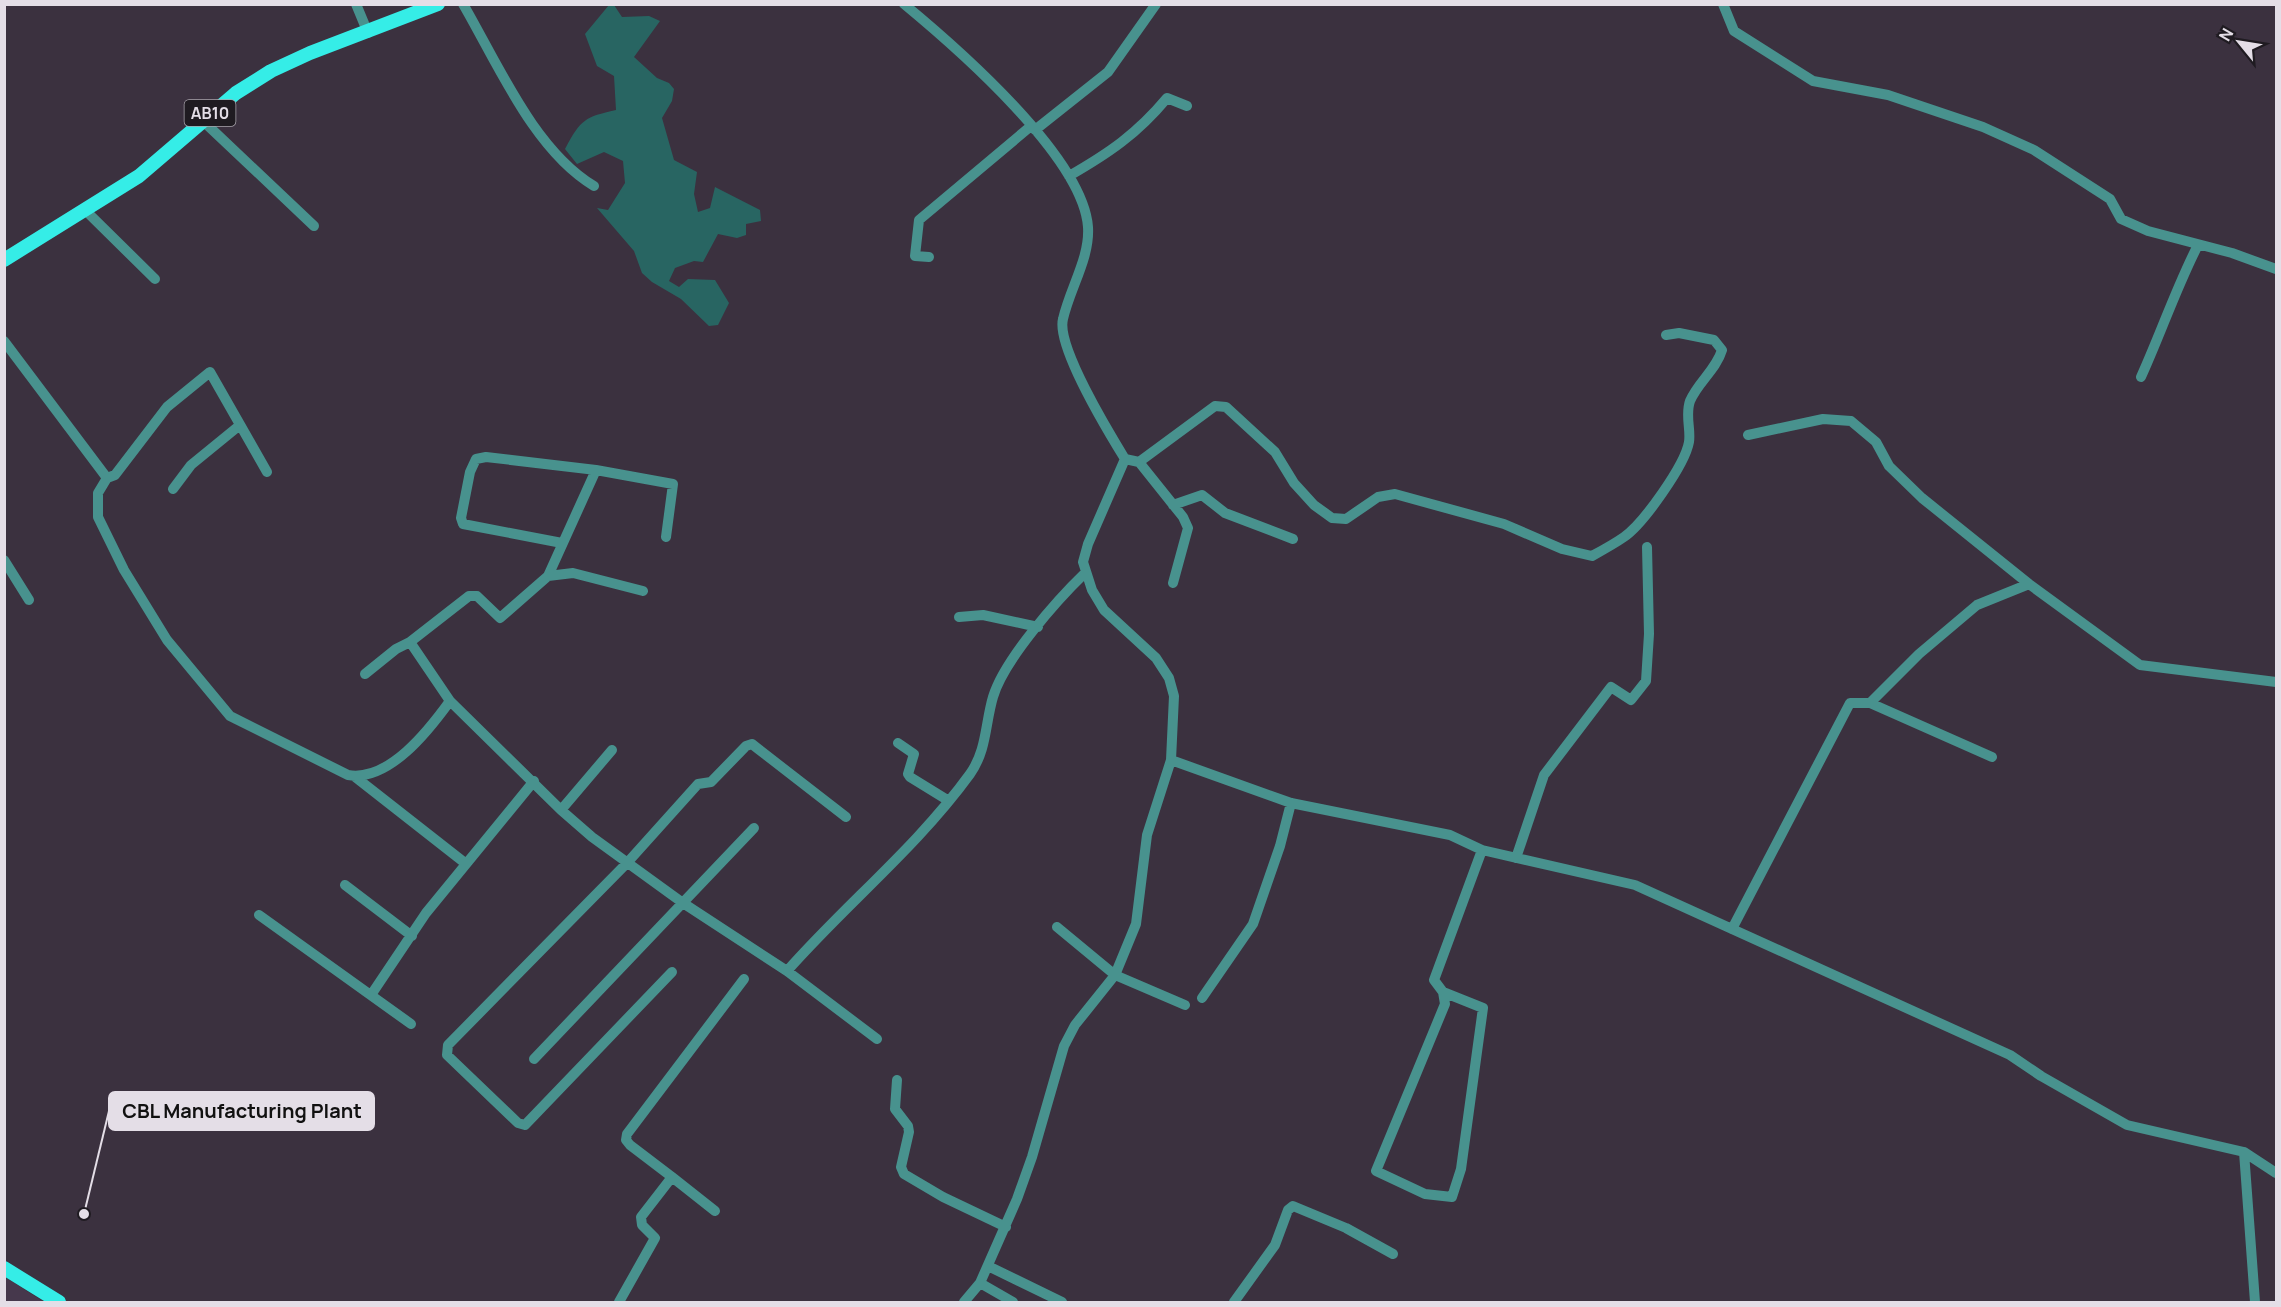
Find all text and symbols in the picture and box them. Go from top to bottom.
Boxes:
north arrow [2209,12,2269,72]
text: N [2214,24,2238,45]
road number: AB10 [184,100,236,126]
callout: CBL Manufacturing Plant [109,1092,374,1130]
text: CBL Manufacturing Plant [122,1097,362,1124]

